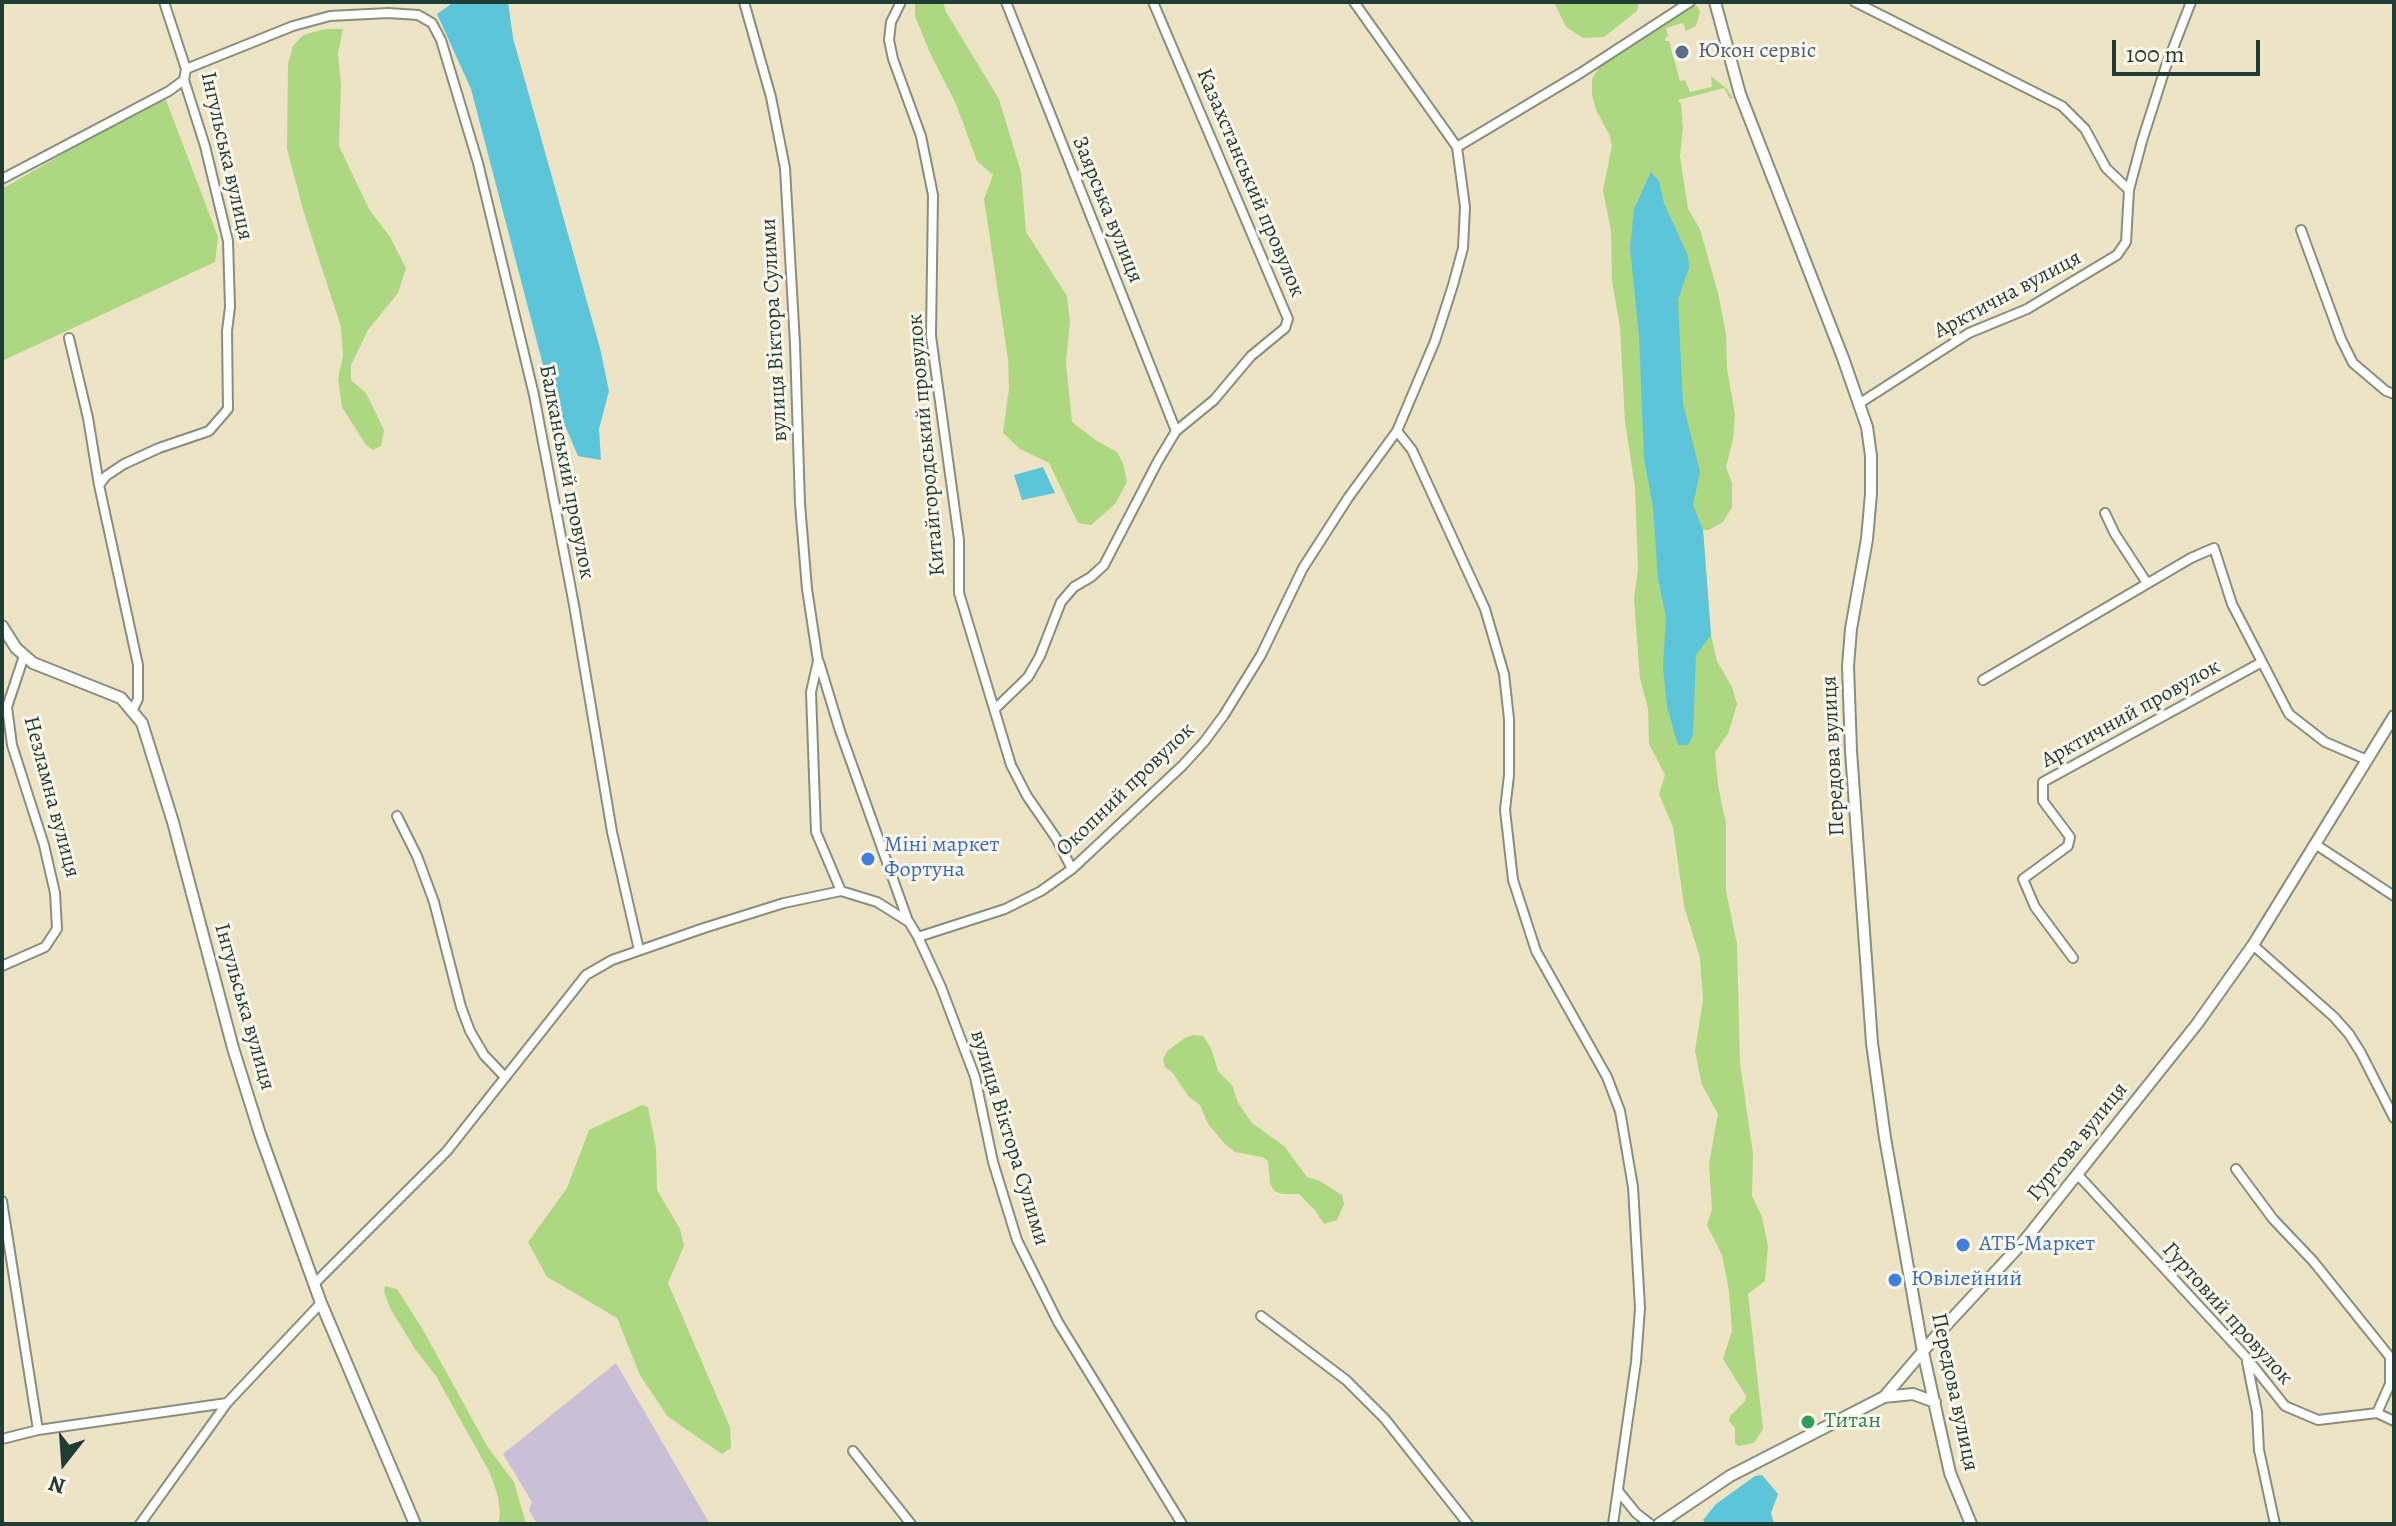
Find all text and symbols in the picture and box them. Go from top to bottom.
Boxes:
scale bar [2116,24,2264,74]
text: 100 m [2126,38,2185,70]
place label: Юкон сервіс [1698,39,1816,65]
marker: Юкон сервіс [1673,43,1691,61]
street label: Казахстанський провулок [1190,65,1310,301]
street label: Інгульська вулиця [194,69,258,243]
street label: Заярська вулиця [1066,133,1148,287]
street label: вулиця Віктора Сулими [756,217,794,443]
street label: Арктична вулиця [1930,245,2086,345]
street label: Китайгородський провулок [902,313,952,577]
street label: Балканський провулок [532,363,600,581]
street label: Арктичний провулок [2037,654,2225,774]
street label: Передова вулиця [1817,675,1851,837]
street label: Незламна вулиця [17,713,85,881]
street label: Окопний провулок [1051,717,1201,863]
place label: Міні маркет Фортуна [884,833,999,884]
marker: Міні маркет Фортуна [859,850,877,868]
street label: Інгульська вулиця [208,921,280,1093]
street label: вулиця Віктора Сулими [964,1027,1054,1249]
street label: Гуртова вулиця [2022,1077,2134,1207]
place label: АТБ-Маркет [1979,1232,2095,1258]
marker: АТБ-Маркет [1954,1236,1972,1254]
street label: Гуртовий провулок [2156,1237,2298,1391]
place label: Ювілейний [1911,1267,2022,1293]
marker: Ювілейний [1886,1271,1904,1289]
street label: Передова вулиця [1924,1311,1984,1473]
place label: Титан [1824,1409,1881,1435]
marker: Титан [1799,1413,1817,1431]
north arrow [24,1422,104,1502]
text: N [45,1468,69,1502]

